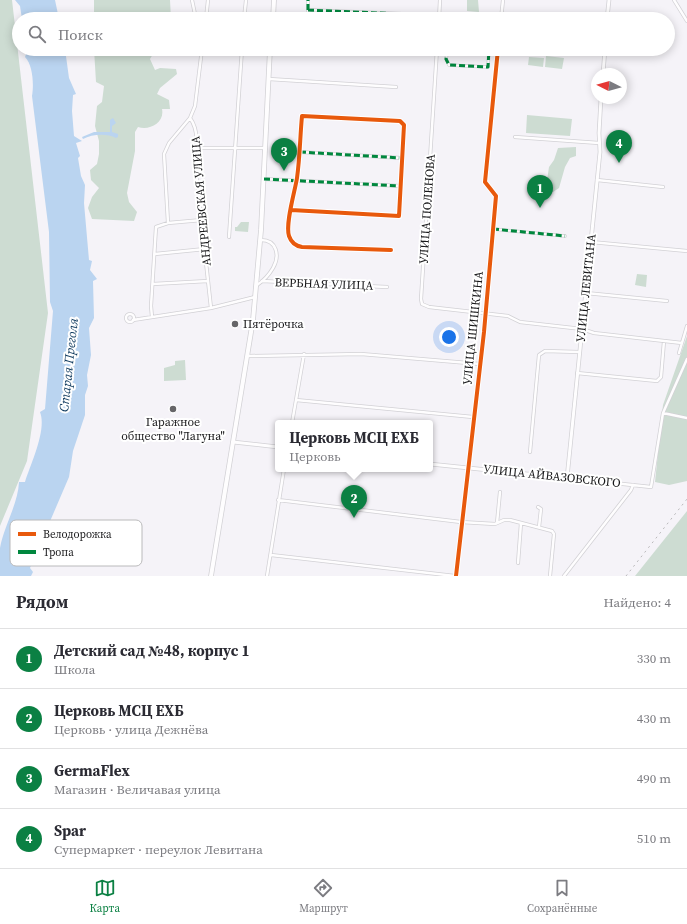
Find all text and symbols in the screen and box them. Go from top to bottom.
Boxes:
search box [12,12,675,56]
icon: search [26,23,48,45]
text: Поиск [58,24,103,45]
north arrow [591,68,627,104]
pin: 4 [606,130,632,163]
street label: АНДРЕЕВСКАЯ УЛИЦА [187,135,215,267]
pin: 3 [271,138,297,171]
street label: УЛИЦА ПОЛЕНОВА [415,153,439,265]
pin: 1 [527,175,553,208]
street label: УЛИЦА ЛЕВИТАНА [572,233,600,343]
street label: УЛИЦА ШИШКИНА [459,270,487,386]
street label: ВЕРБНАЯ УЛИЦА [274,274,374,294]
place label: Пятёрочка [243,316,304,332]
water label: Старая Преголя [55,317,82,413]
marker: Пятёрочка [230,319,240,329]
your location [439,327,459,347]
marker: Гаражное общество "Лагуна" [168,404,178,414]
place label: Гаражное общество "Лагуна" [121,414,225,444]
popup [275,420,433,472]
text: Церковь МСЦ ЕХБ [289,427,419,448]
text: Церковь [289,448,341,465]
street label: УЛИЦА АЙВАЗОВСКОГО [483,461,621,491]
pin: 2 [341,485,367,518]
legend [10,520,142,566]
text: Велодорожка [43,527,112,542]
text: Тропа [43,545,74,560]
text: Рядом [16,590,68,614]
text: Найдено: 4 [604,594,671,611]
text: Детский сад №48, корпус 1 [54,640,250,661]
text: 1 [25,650,33,667]
text: 330 m [637,650,671,667]
text: Школа [54,661,95,678]
text: Церковь МСЦ ЕХБ [54,700,184,721]
text: 2 [25,710,33,727]
text: 430 m [637,710,671,727]
text: Церковь · улица Дежнёва [54,721,208,738]
text: GermaFlex [54,760,130,781]
text: 3 [25,770,33,787]
text: 490 m [637,770,671,787]
text: Магазин · Величавая улица [54,781,221,798]
text: Spar [54,820,86,841]
text: 4 [25,830,33,847]
text: 510 m [637,830,671,847]
text: Супермаркет · переулок Левитана [54,841,263,858]
tab: Карта [90,877,120,916]
tab: Маршрут [299,877,348,916]
tab: Сохранённые [527,877,597,916]

